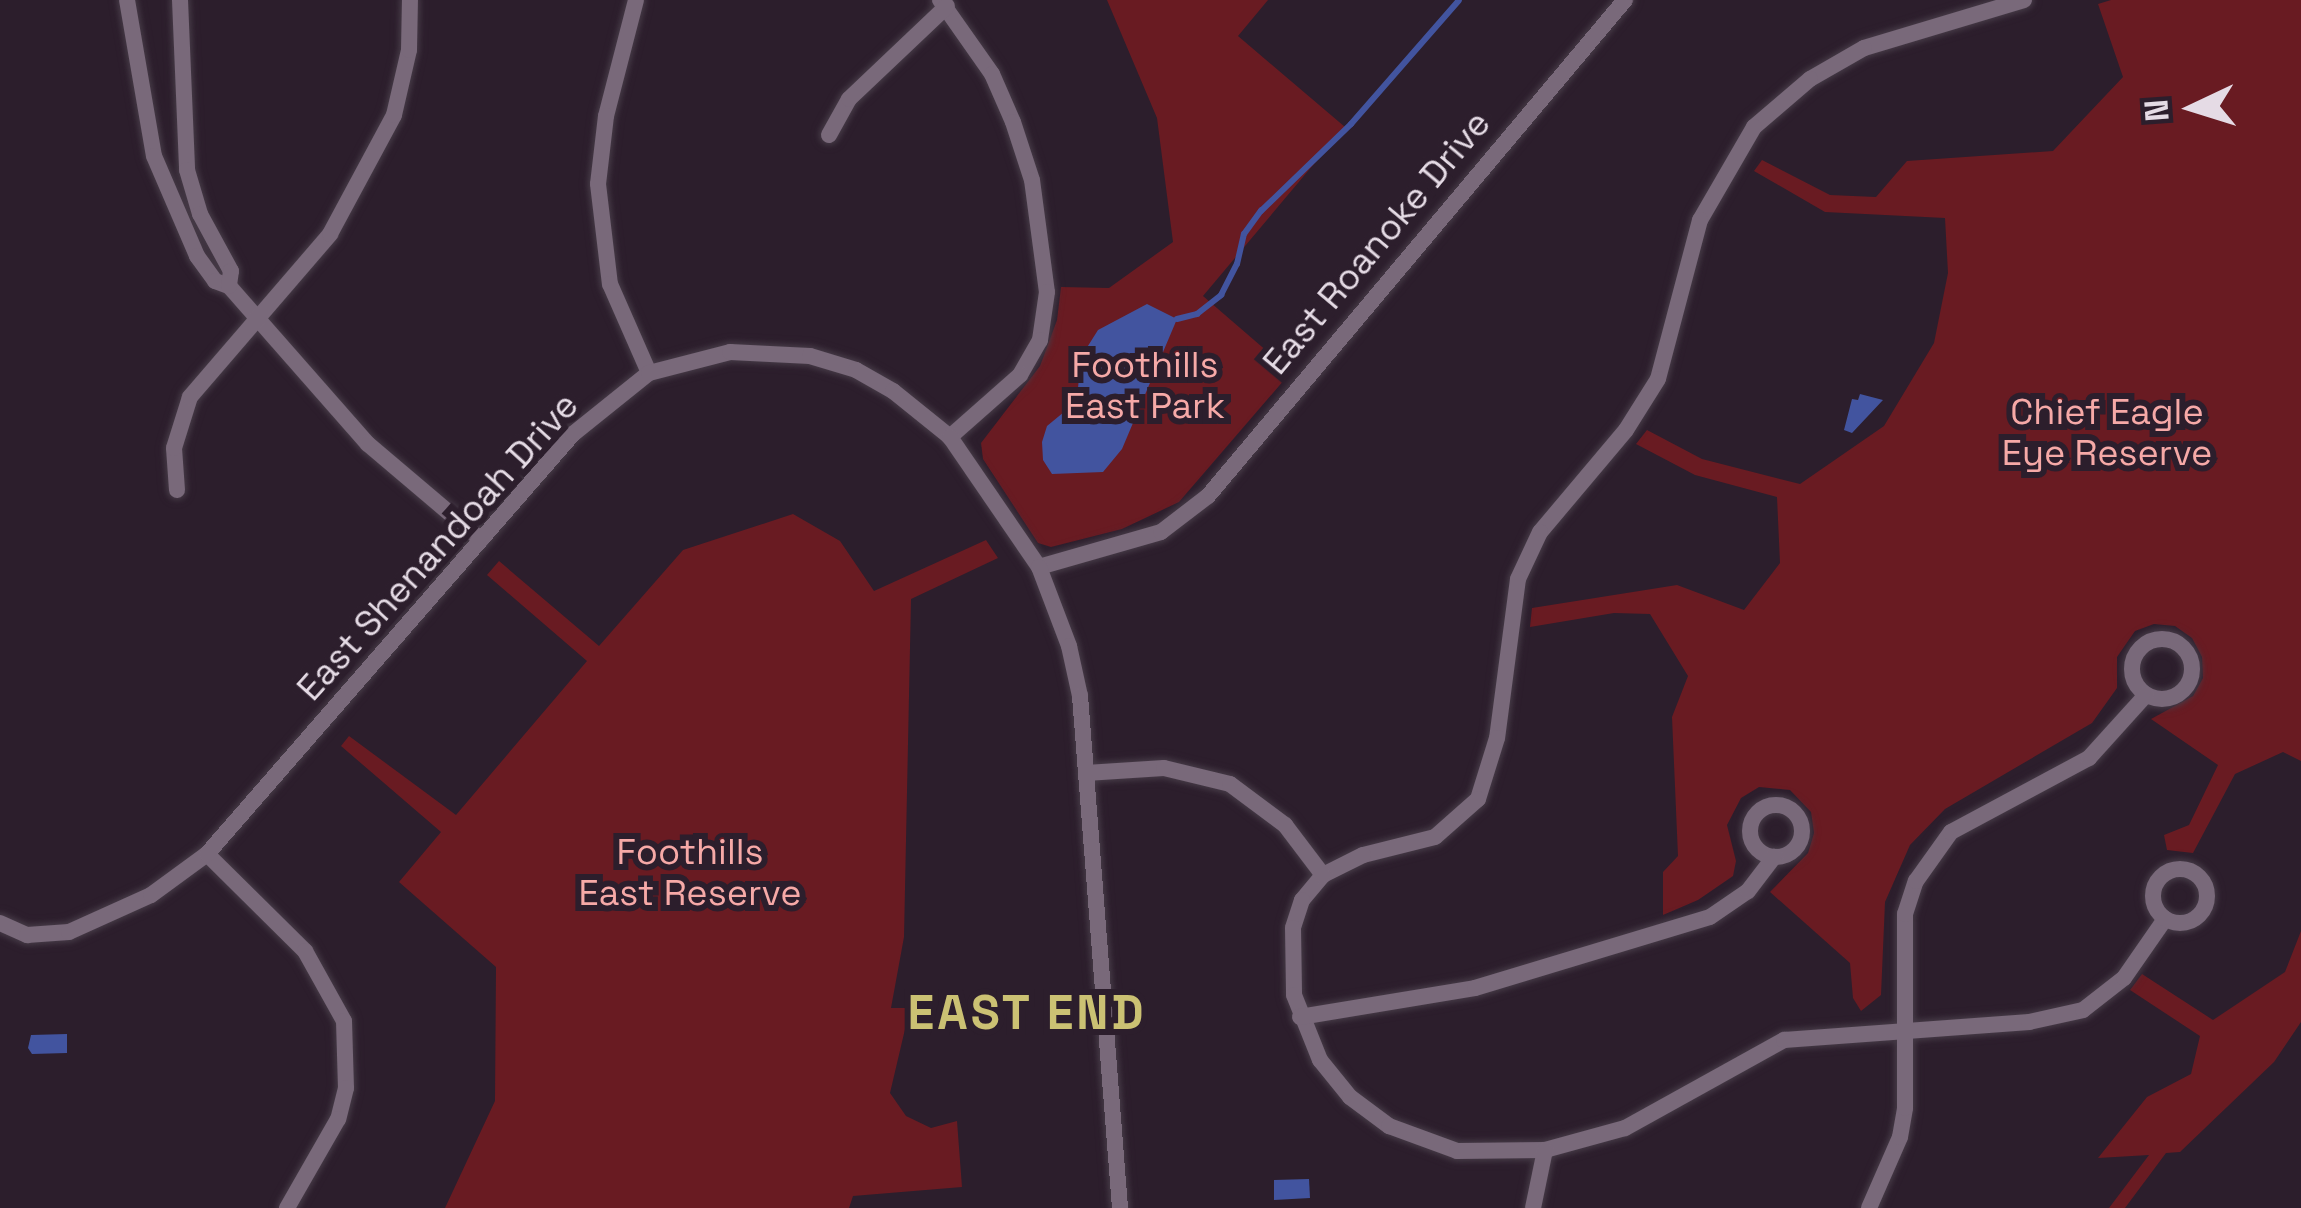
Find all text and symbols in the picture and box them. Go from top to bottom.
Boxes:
north arrow [2133,48,2253,168]
text: N [2135,98,2179,123]
street label: East Roanoke Drive [1254,103,1500,383]
park label: Foothills East Park [1065,343,1225,428]
street label: East Shenandoah Drive [288,384,588,710]
park label: Chief Eagle Eye Reserve [2002,390,2212,475]
park label: Foothills East Reserve [578,830,802,915]
district label: EAST END [907,984,1147,1042]

